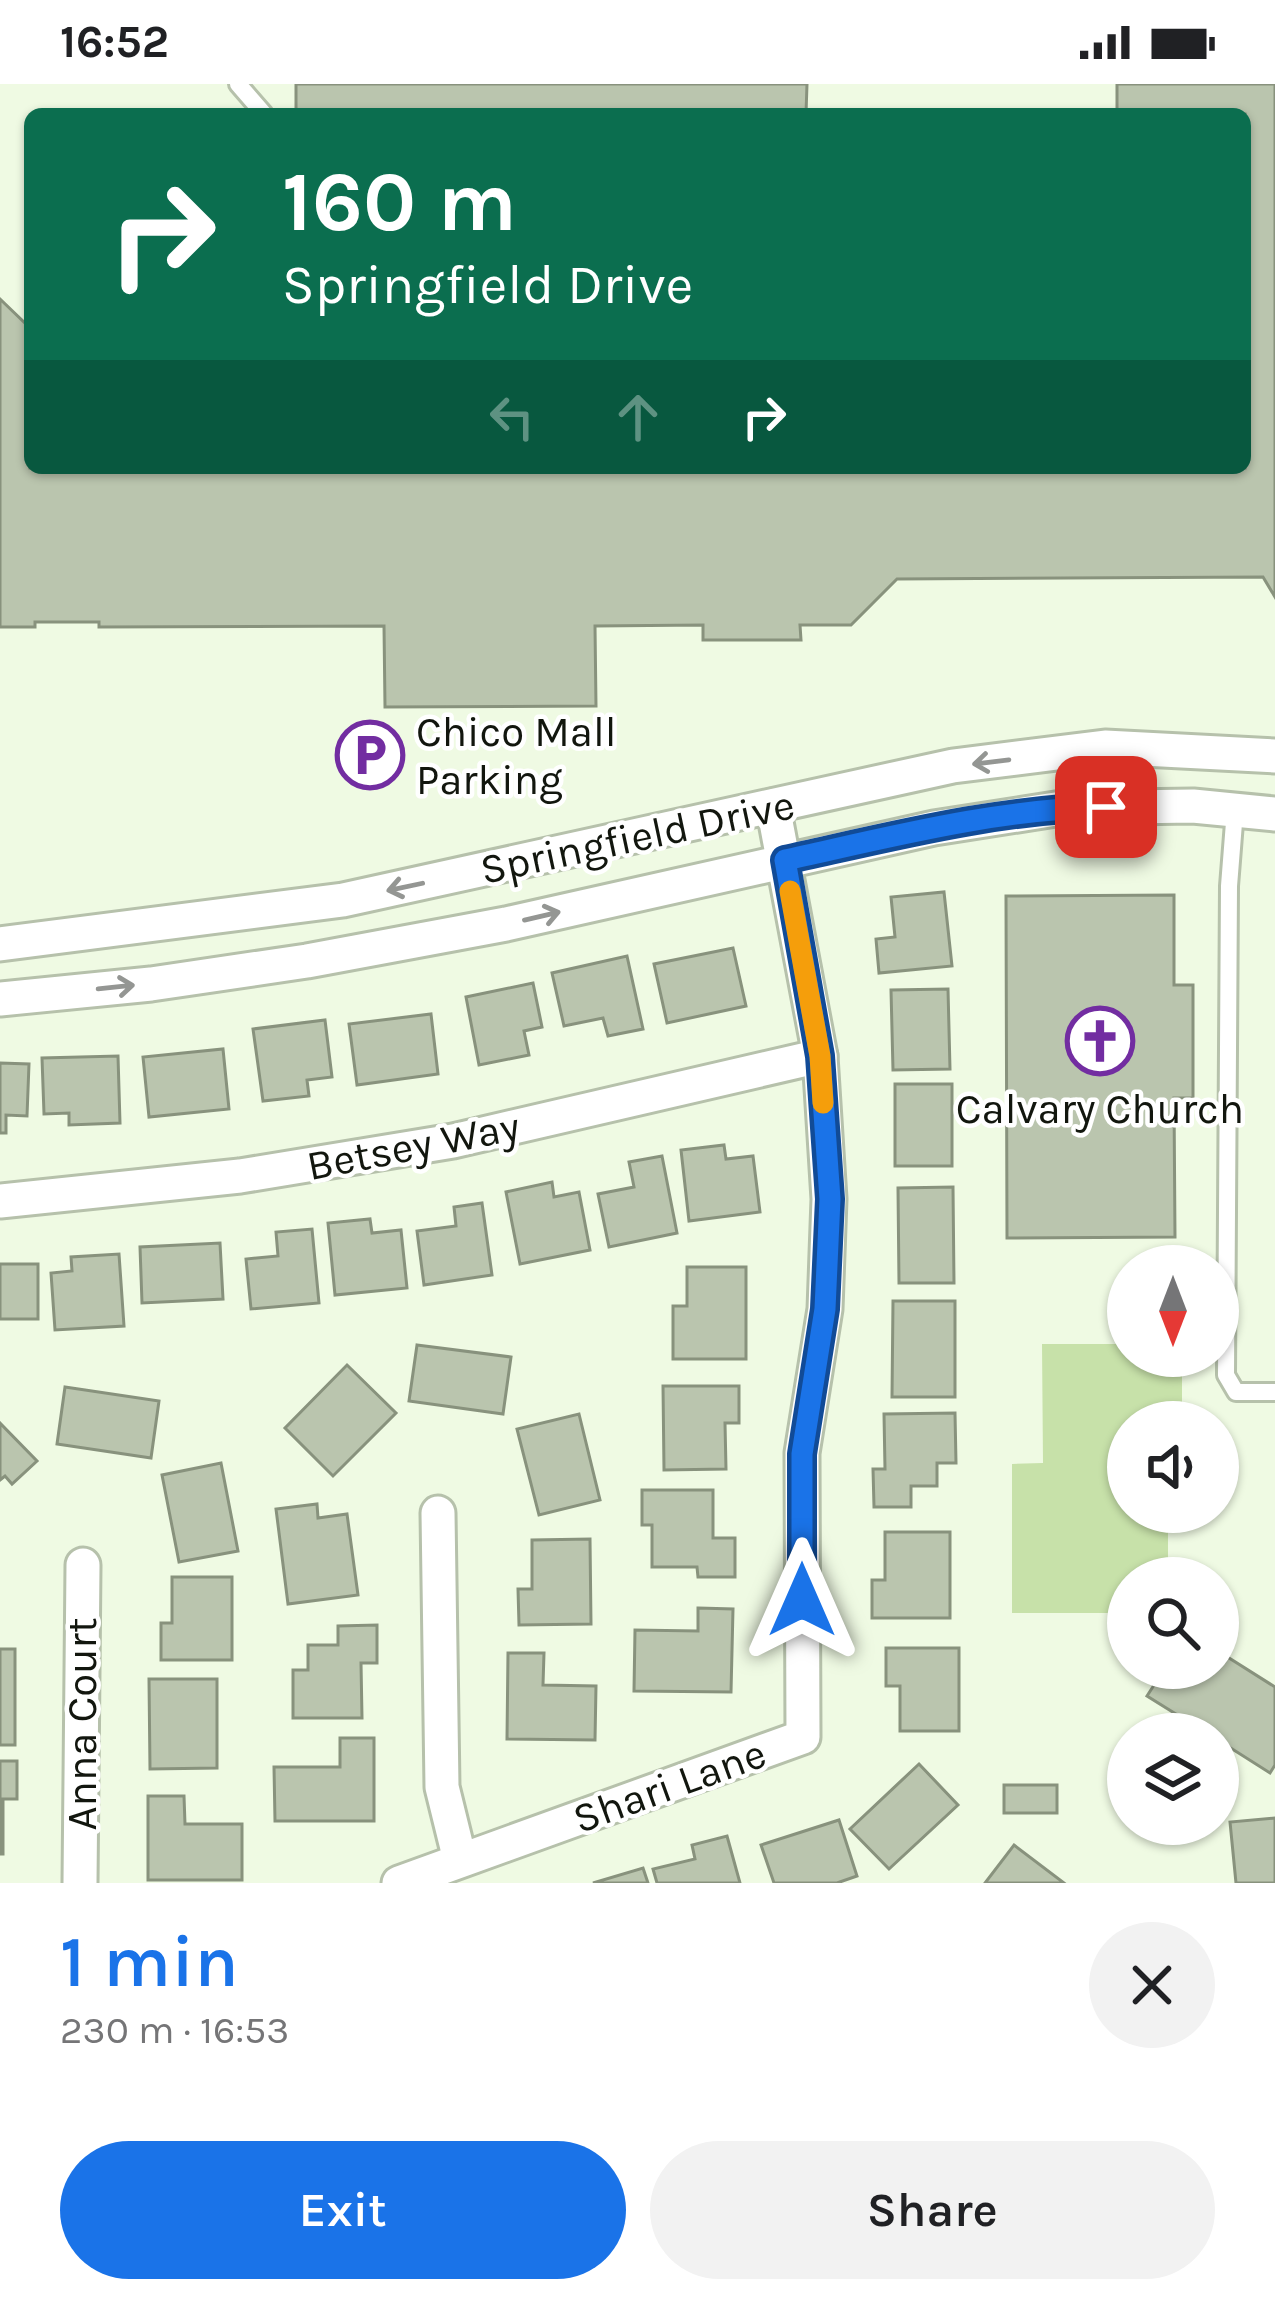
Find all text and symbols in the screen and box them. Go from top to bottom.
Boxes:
text: 16:52 [60,16,169,68]
text: 160 m [282,153,517,251]
icon: right [84,156,240,312]
text: Springfield Drive [282,253,693,317]
icon: left [479,384,545,450]
icon: ahead [605,384,671,450]
icon: right [731,384,797,450]
place label: Chico Mall Parking [416,707,616,805]
parking icon: Chico Mall Parking [335,720,405,790]
one-way arrow [972,751,1011,773]
pin [1055,756,1157,858]
icon: arrive [1073,774,1139,840]
street label: Springfield Drive [476,779,799,895]
one-way arrow [386,877,425,899]
one-way arrow [523,903,561,926]
one-way arrow [96,975,135,998]
church icon: Calvary Church [1065,1006,1135,1076]
place label: Calvary Church [956,1084,1244,1134]
street label: Betsey Way [303,1101,524,1191]
north arrow [1107,1245,1239,1377]
map controls [1107,1245,1239,1845]
button: sound [1107,1401,1239,1533]
position arrow [739,1537,865,1663]
button: search [1107,1557,1239,1689]
street label: Anna Court [57,1617,107,1831]
button: layers [1107,1713,1239,1845]
street label: Shari Lane [566,1728,772,1844]
text: 1 min [60,1920,239,2004]
button: close [1089,1922,1215,2048]
text: 230 m · 16:53 [60,2007,289,2053]
button: Exit [60,2141,626,2279]
button: Share [650,2141,1215,2279]

